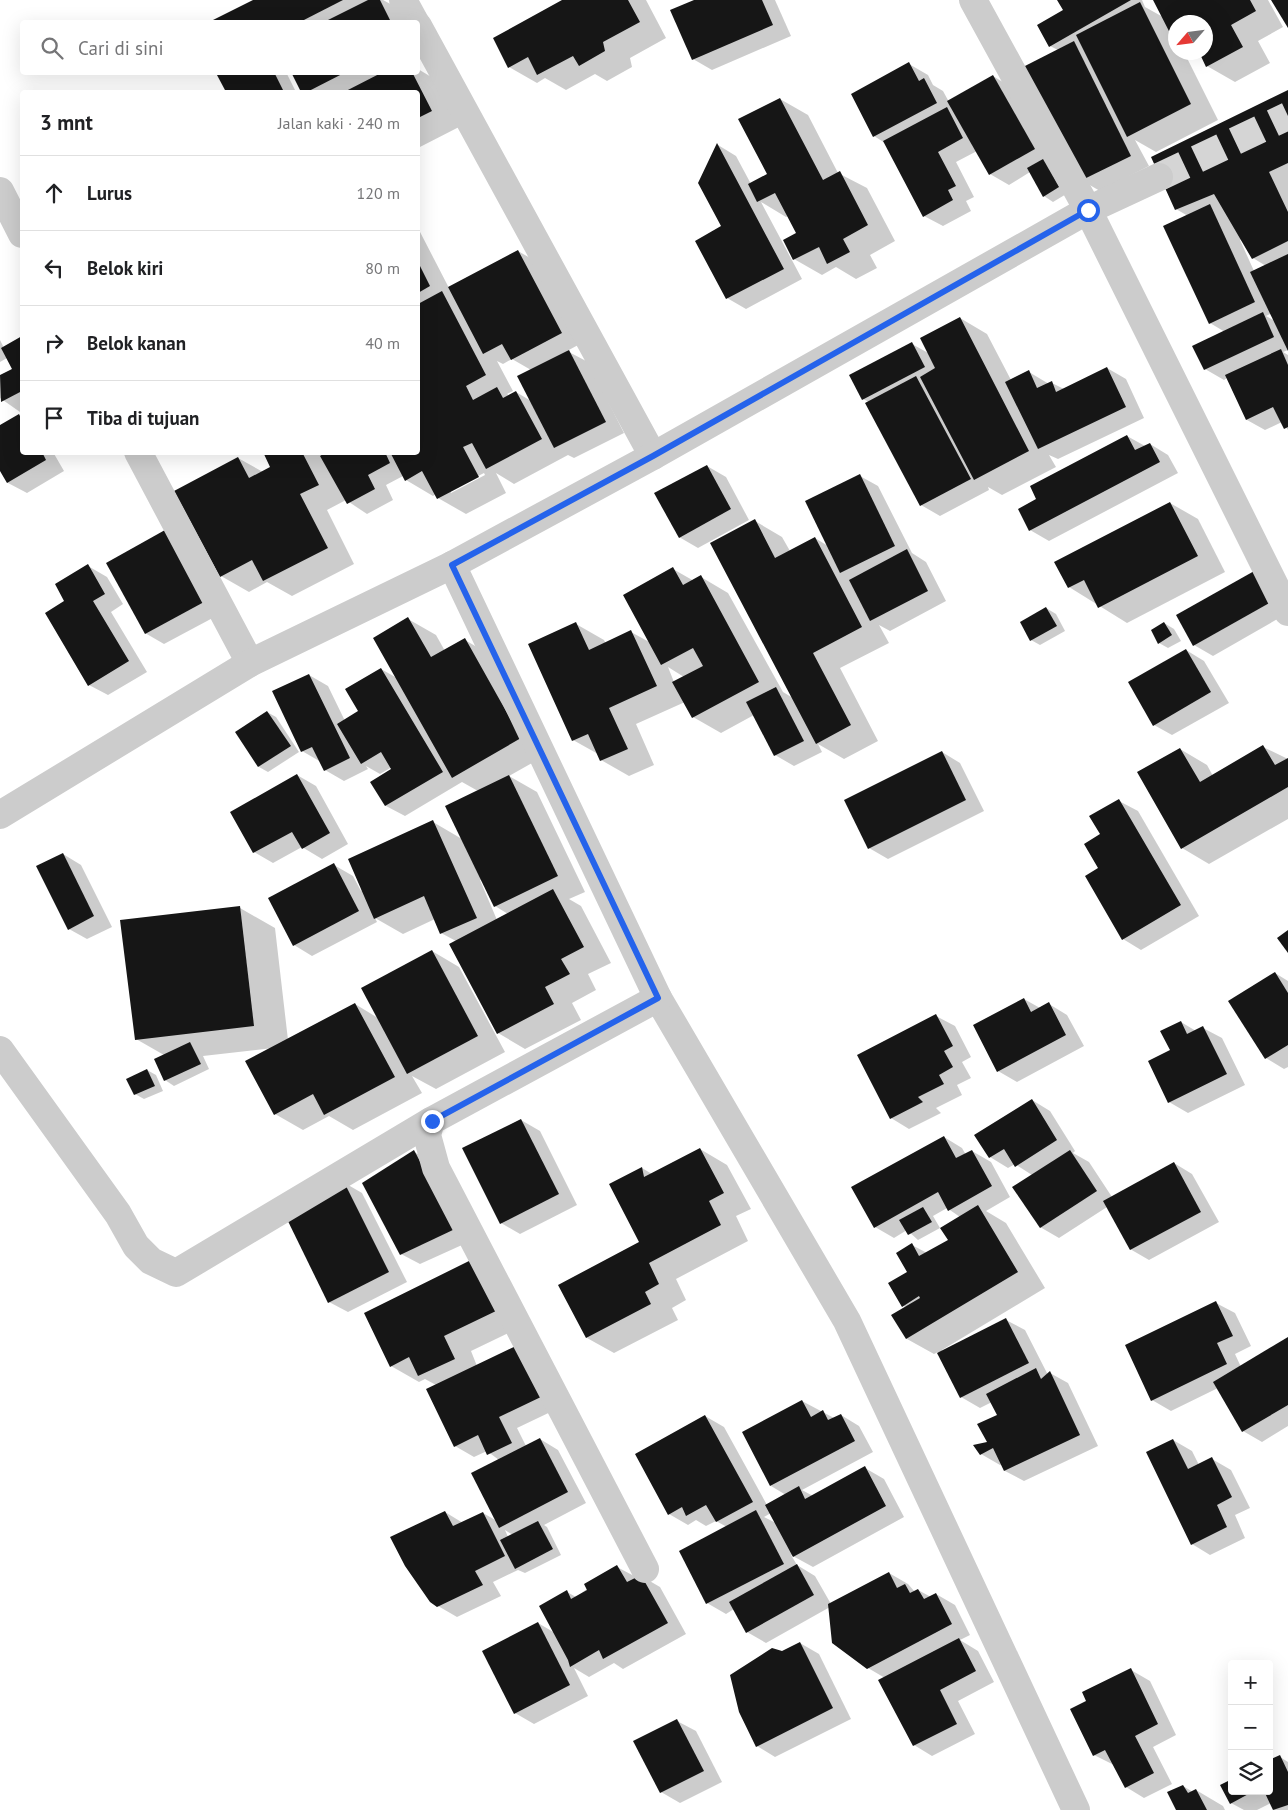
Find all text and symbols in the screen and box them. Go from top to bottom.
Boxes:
north arrow [1168,15,1213,60]
search box [20,20,420,75]
icon: search [38,34,66,62]
text: Cari di sini [78,36,164,60]
text: 3 mnt [40,109,93,136]
text: Jalan kaki · 240 m [278,113,400,133]
icon: ahead [40,179,68,207]
text: Lurus [87,181,132,205]
text: 120 m [357,183,400,203]
route start [1077,199,1100,222]
icon: left [40,254,68,282]
text: Belok kiri [87,256,163,280]
text: 80 m [365,258,400,278]
icon: right [40,329,68,357]
text: Belok kanan [87,331,186,355]
text: 40 m [365,333,400,353]
icon: arrive [40,404,68,432]
text: Tiba di tujuan [87,406,199,430]
route end [421,1110,444,1133]
map controls [1228,1660,1273,1795]
button: + [1228,1660,1273,1705]
button: − [1228,1705,1273,1750]
button: layers [1228,1750,1273,1795]

